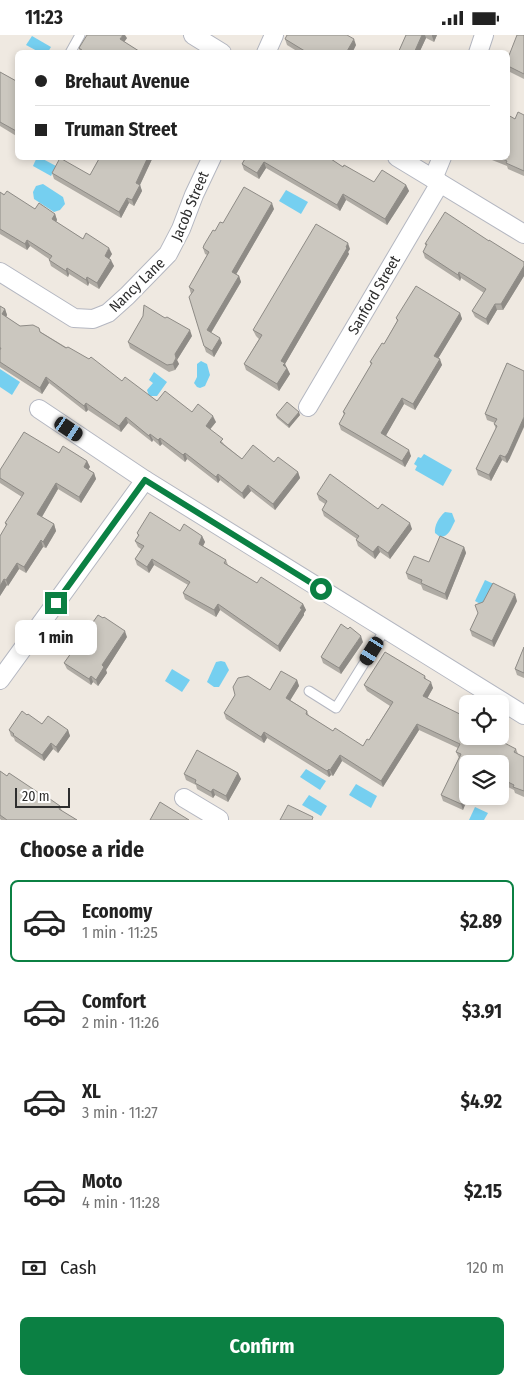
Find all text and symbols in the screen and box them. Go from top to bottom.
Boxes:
text: 11:23 [25,6,63,29]
text: Brehaut Avenue [65,70,190,93]
text: Truman Street [65,118,177,141]
street label: Jacob Street [167,168,213,244]
street label: Sanford Street [344,252,404,338]
street label: Nancy Lane [105,254,169,316]
car [52,414,85,444]
route start [310,578,332,600]
route end [45,592,67,614]
callout: 1 min [15,621,97,655]
text: 1 min [39,628,73,647]
car [357,634,386,668]
map controls [459,695,509,805]
button: locate [459,695,509,745]
button: layers [459,755,509,805]
scale bar [15,785,70,808]
text: 20 m [22,788,50,805]
text: Choose a ride [20,836,144,863]
icon: car [22,899,67,944]
text: Economy [82,900,152,923]
text: $2.89 [460,910,502,933]
text: 1 min · 11:25 [82,923,158,942]
icon: car [22,989,67,1034]
text: Comfort [82,990,146,1013]
text: $3.91 [462,1000,502,1023]
text: 2 min · 11:26 [82,1013,159,1032]
icon: car [22,1079,67,1124]
text: XL [82,1080,101,1103]
text: $4.92 [460,1090,502,1113]
text: 3 min · 11:27 [82,1103,158,1122]
icon: car [22,1169,67,1214]
text: Moto [82,1170,122,1193]
text: $2.15 [464,1180,502,1203]
text: 4 min · 11:28 [82,1193,160,1212]
icon: cash [20,1254,48,1282]
text: Cash [60,1256,97,1279]
text: 120 m [466,1258,504,1277]
button: Confirm [20,1317,504,1375]

